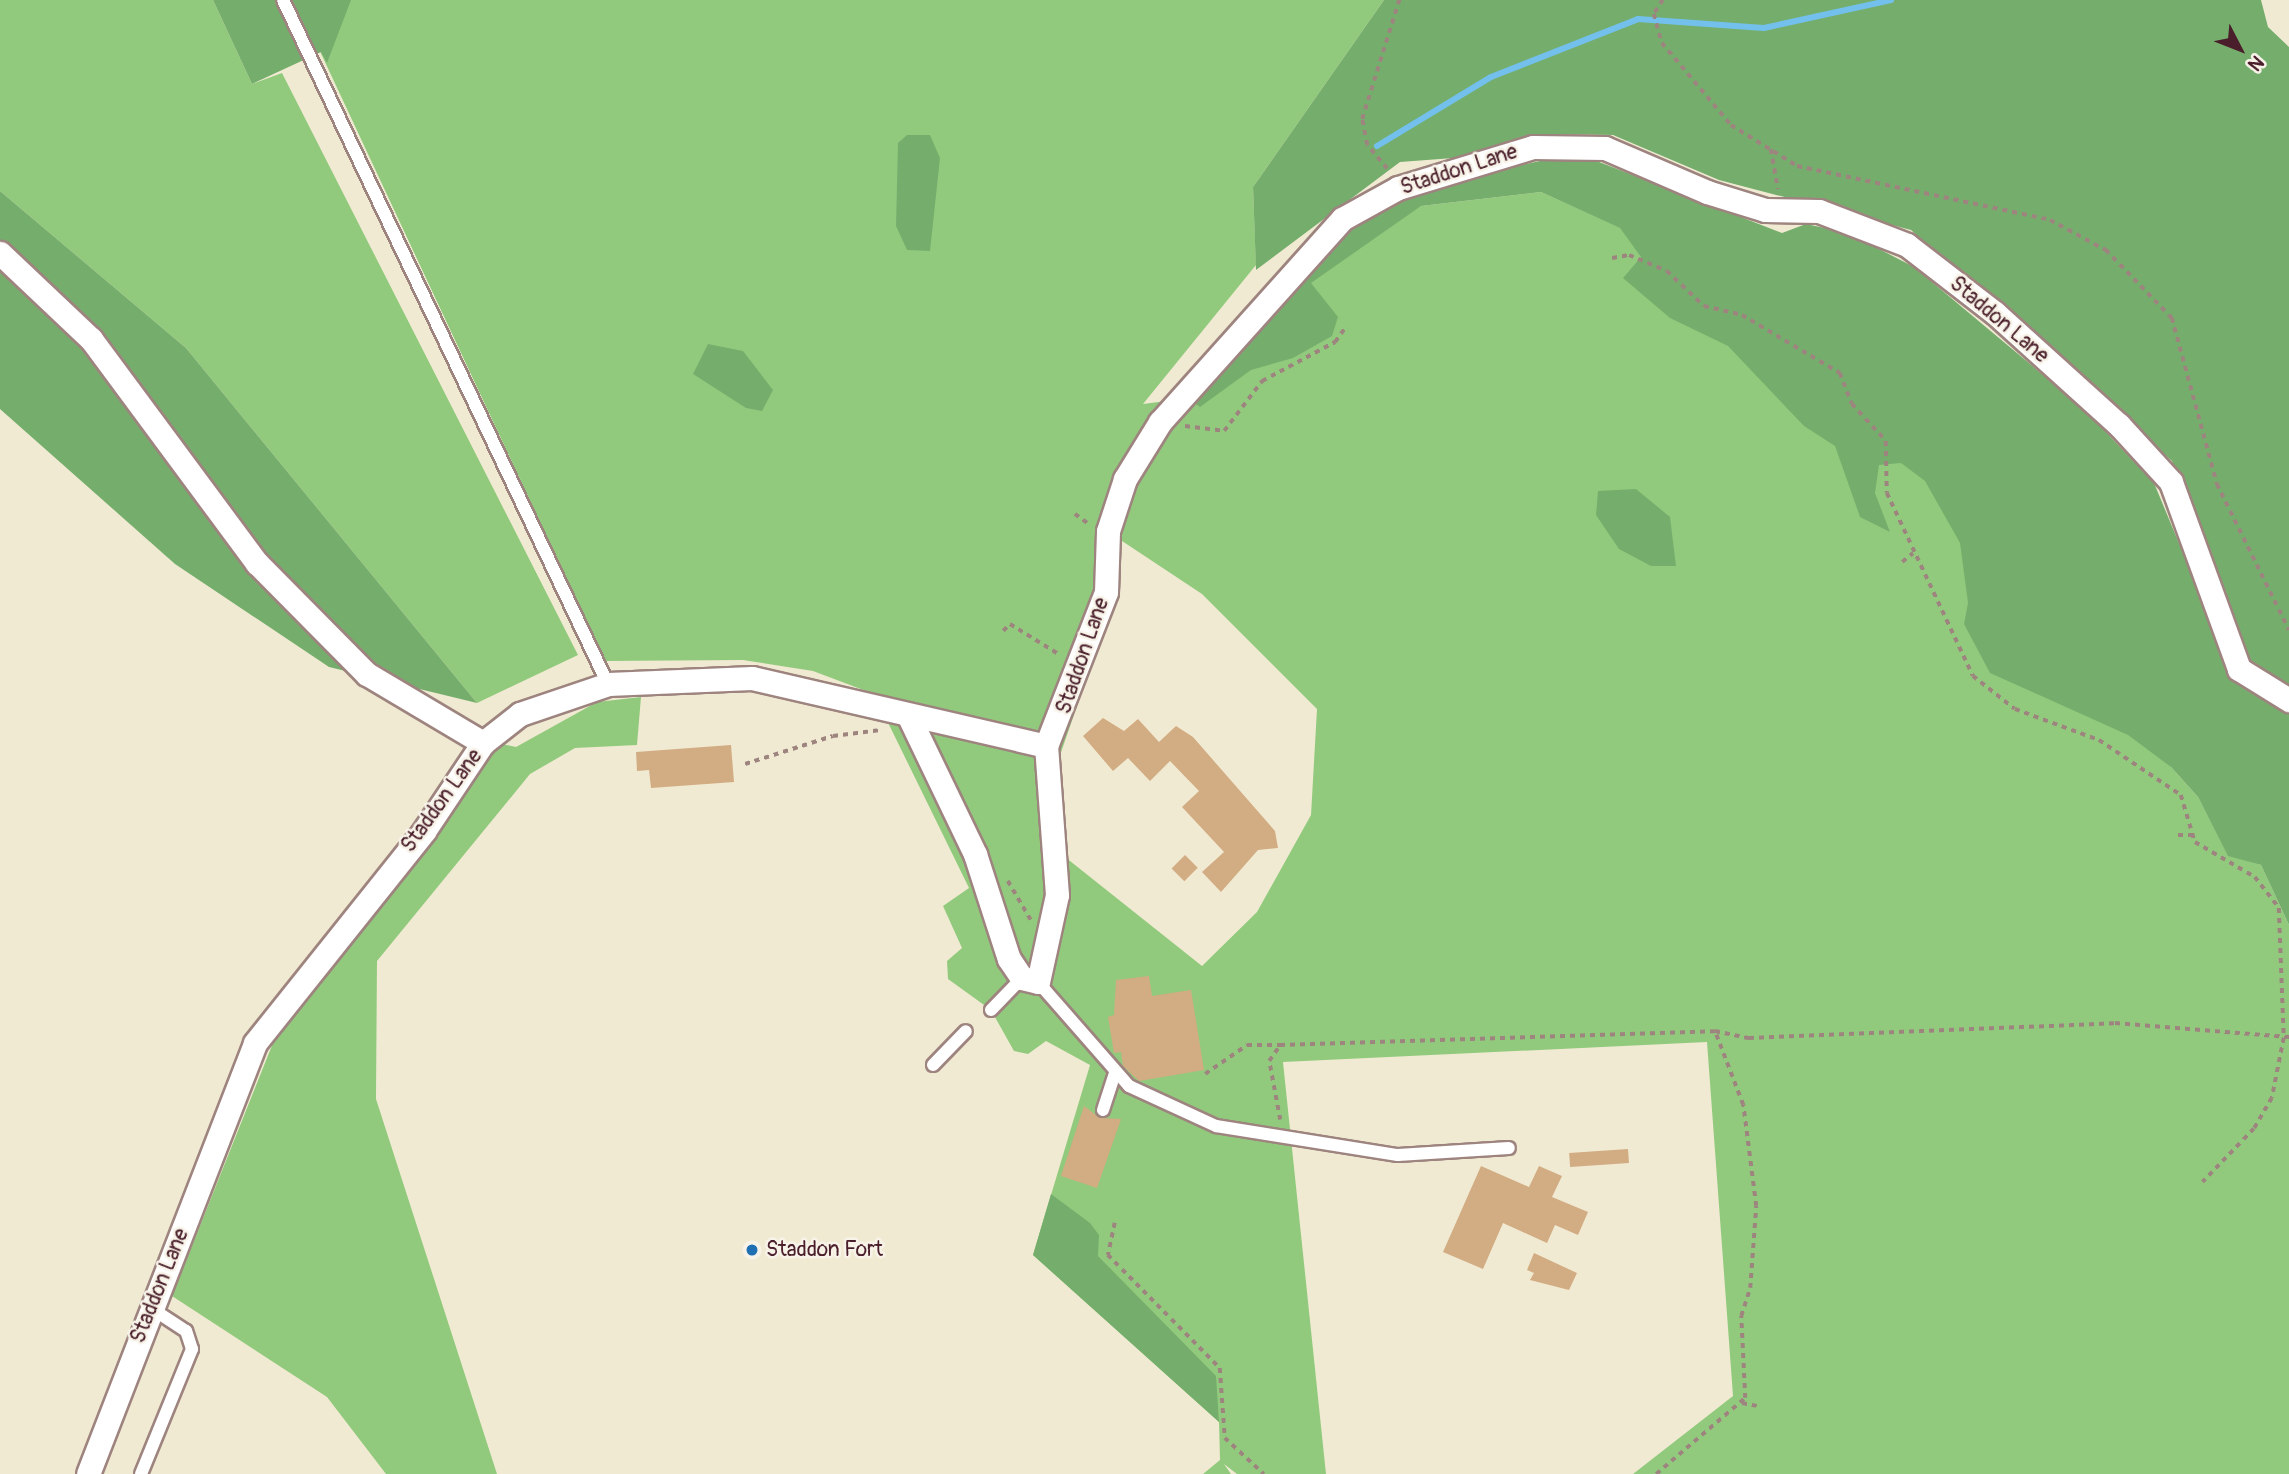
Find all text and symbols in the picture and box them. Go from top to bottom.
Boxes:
north arrow [2205,14,2275,84]
text: N [2242,50,2269,76]
street label: Staddon Lane [1397,139,1521,201]
street label: Staddon Lane [1944,271,2054,369]
street label: Staddon Lane [1051,595,1115,717]
street label: Staddon Lane [396,745,488,857]
street label: Staddon Lane [126,1225,194,1347]
place label: Staddon Fort [766,1237,883,1263]
marker: Staddon Fort [744,1242,760,1258]

